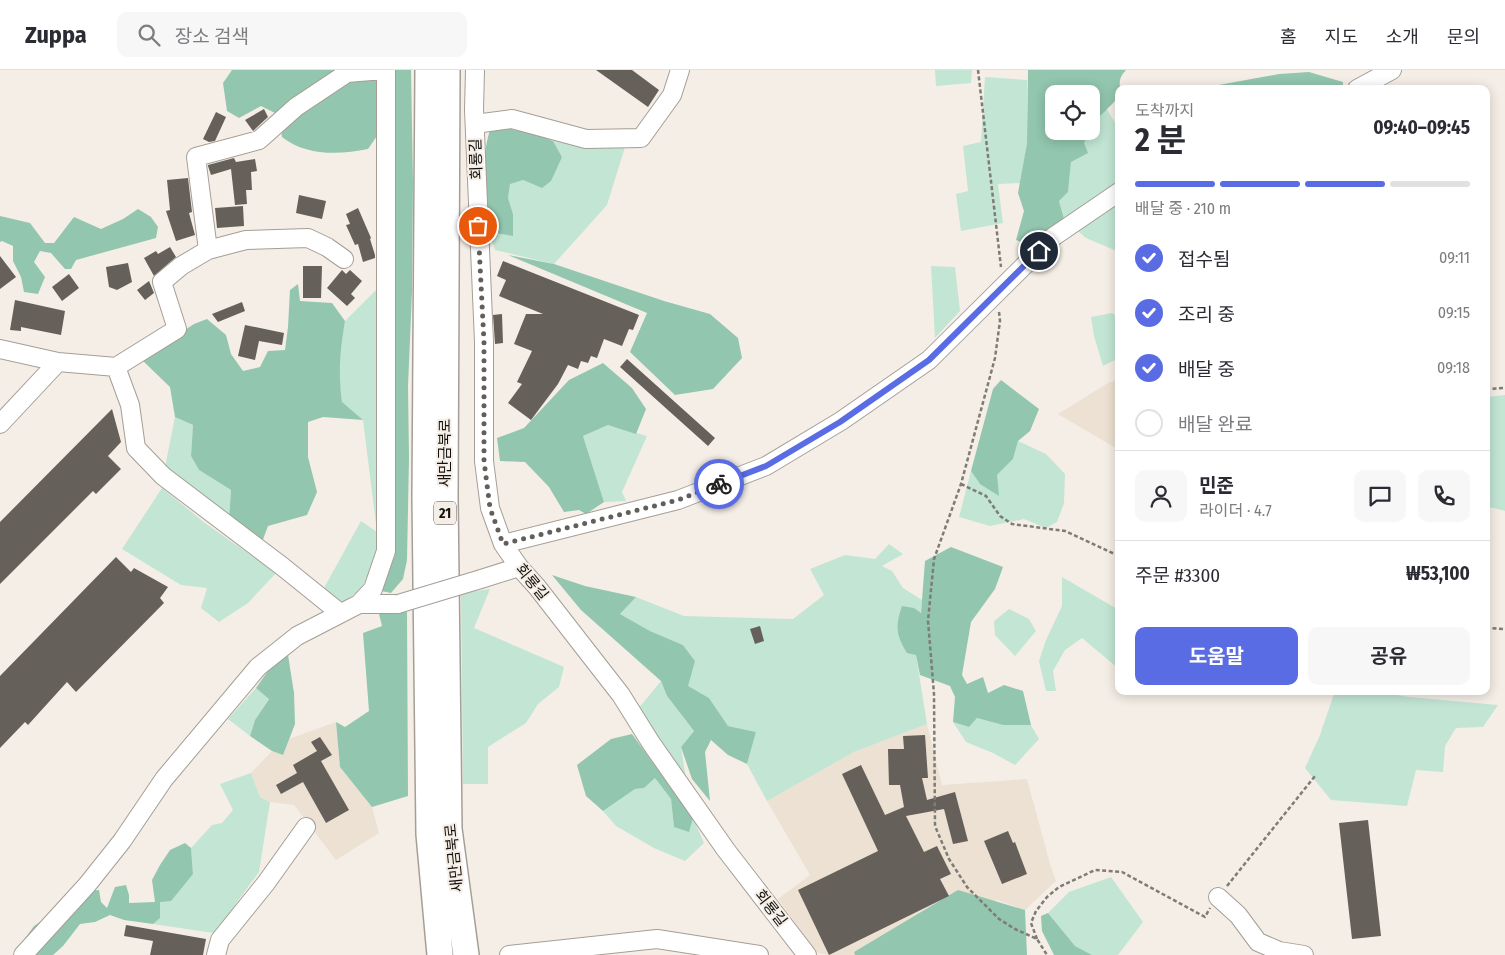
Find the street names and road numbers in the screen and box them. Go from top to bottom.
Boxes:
street label: 회룡길 [466,138,486,180]
street label: 새만금북로 [436,418,454,488]
road number: 21 [434,502,456,524]
street label: 회룡길 [512,560,552,604]
street label: 새만금북로 [441,823,467,893]
street label: 회룡길 [751,886,791,930]

